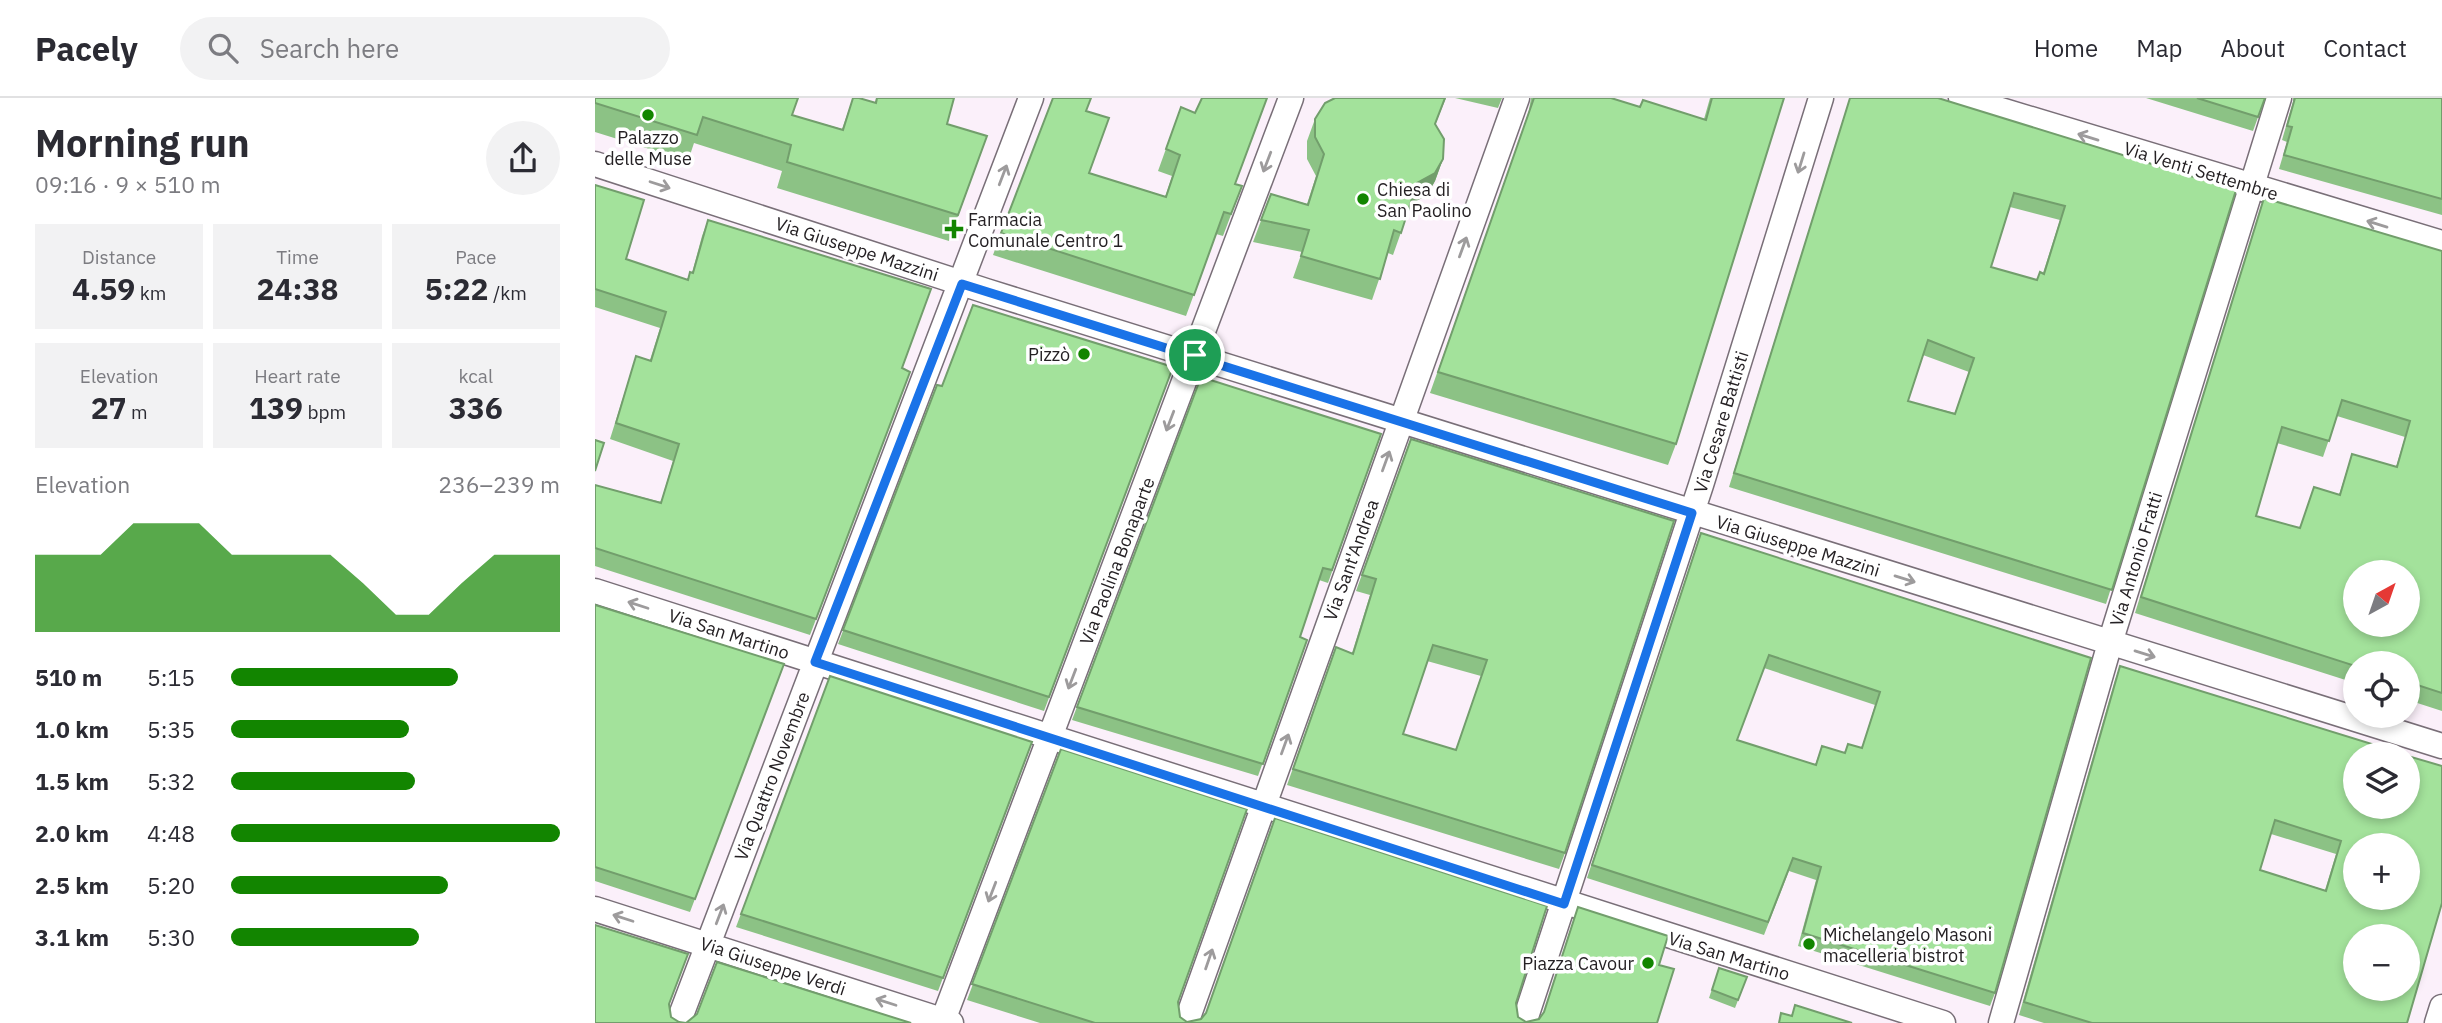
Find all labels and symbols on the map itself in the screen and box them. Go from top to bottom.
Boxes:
marker: Palazzo delle Muse [640,107,656,123]
place label: Palazzo delle Muse [604,126,692,170]
one-way arrow [2078,130,2100,142]
street label: Via Venti Settembre [2121,137,2281,205]
one-way arrow [1260,150,1272,172]
one-way arrow [1794,152,1807,174]
one-way arrow [997,164,1010,186]
place label: Chiesa di San Paolino [1377,178,1472,222]
one-way arrow [649,180,671,193]
marker: Chiesa di San Paolino [1355,191,1371,207]
place label: Farmacia Comunale Centro 1 [968,208,1123,252]
street label: Via Giuseppe Mazzini [772,212,942,286]
one-way arrow [2366,216,2388,229]
marker: Farmacia Comunale Centro 1 [946,221,962,237]
one-way arrow [1458,236,1470,258]
pin [1165,325,1225,385]
place label: Pizzò [1028,343,1070,366]
marker: Pizzò [1076,346,1092,362]
street label: Via Cesare Battisti [1688,348,1754,496]
one-way arrow [1162,409,1175,431]
one-way arrow [1381,450,1393,472]
street label: Via Paolina Bonaparte [1074,474,1160,648]
street label: Via Antonio Fratti [2105,489,2167,629]
street label: Via Sant'Andrea [1318,496,1384,624]
street label: Via Giuseppe Mazzini [1713,510,1883,582]
north arrow [2343,560,2420,637]
one-way arrow [1893,574,1915,586]
one-way arrow [628,598,650,611]
street label: Via San Martino [666,604,792,664]
one-way arrow [2134,648,2156,661]
one-way arrow [1065,668,1078,690]
street label: Via Quattro Novembre [729,688,815,864]
one-way arrow [1280,734,1292,756]
one-way arrow [984,881,997,903]
one-way arrow [715,903,728,925]
one-way arrow [612,911,634,924]
place label: Michelangelo Masoni macelleria bistrot [1823,923,1992,967]
street label: Via San Martino [1665,927,1793,985]
street label: Via Giuseppe Verdi [697,932,849,1000]
marker: Michelangelo Masoni macelleria bistrot [1801,936,1817,952]
one-way arrow [1204,948,1216,970]
place label: Piazza Cavour [1522,952,1634,975]
marker: Piazza Cavour [1640,955,1656,971]
one-way arrow [875,995,897,1008]

